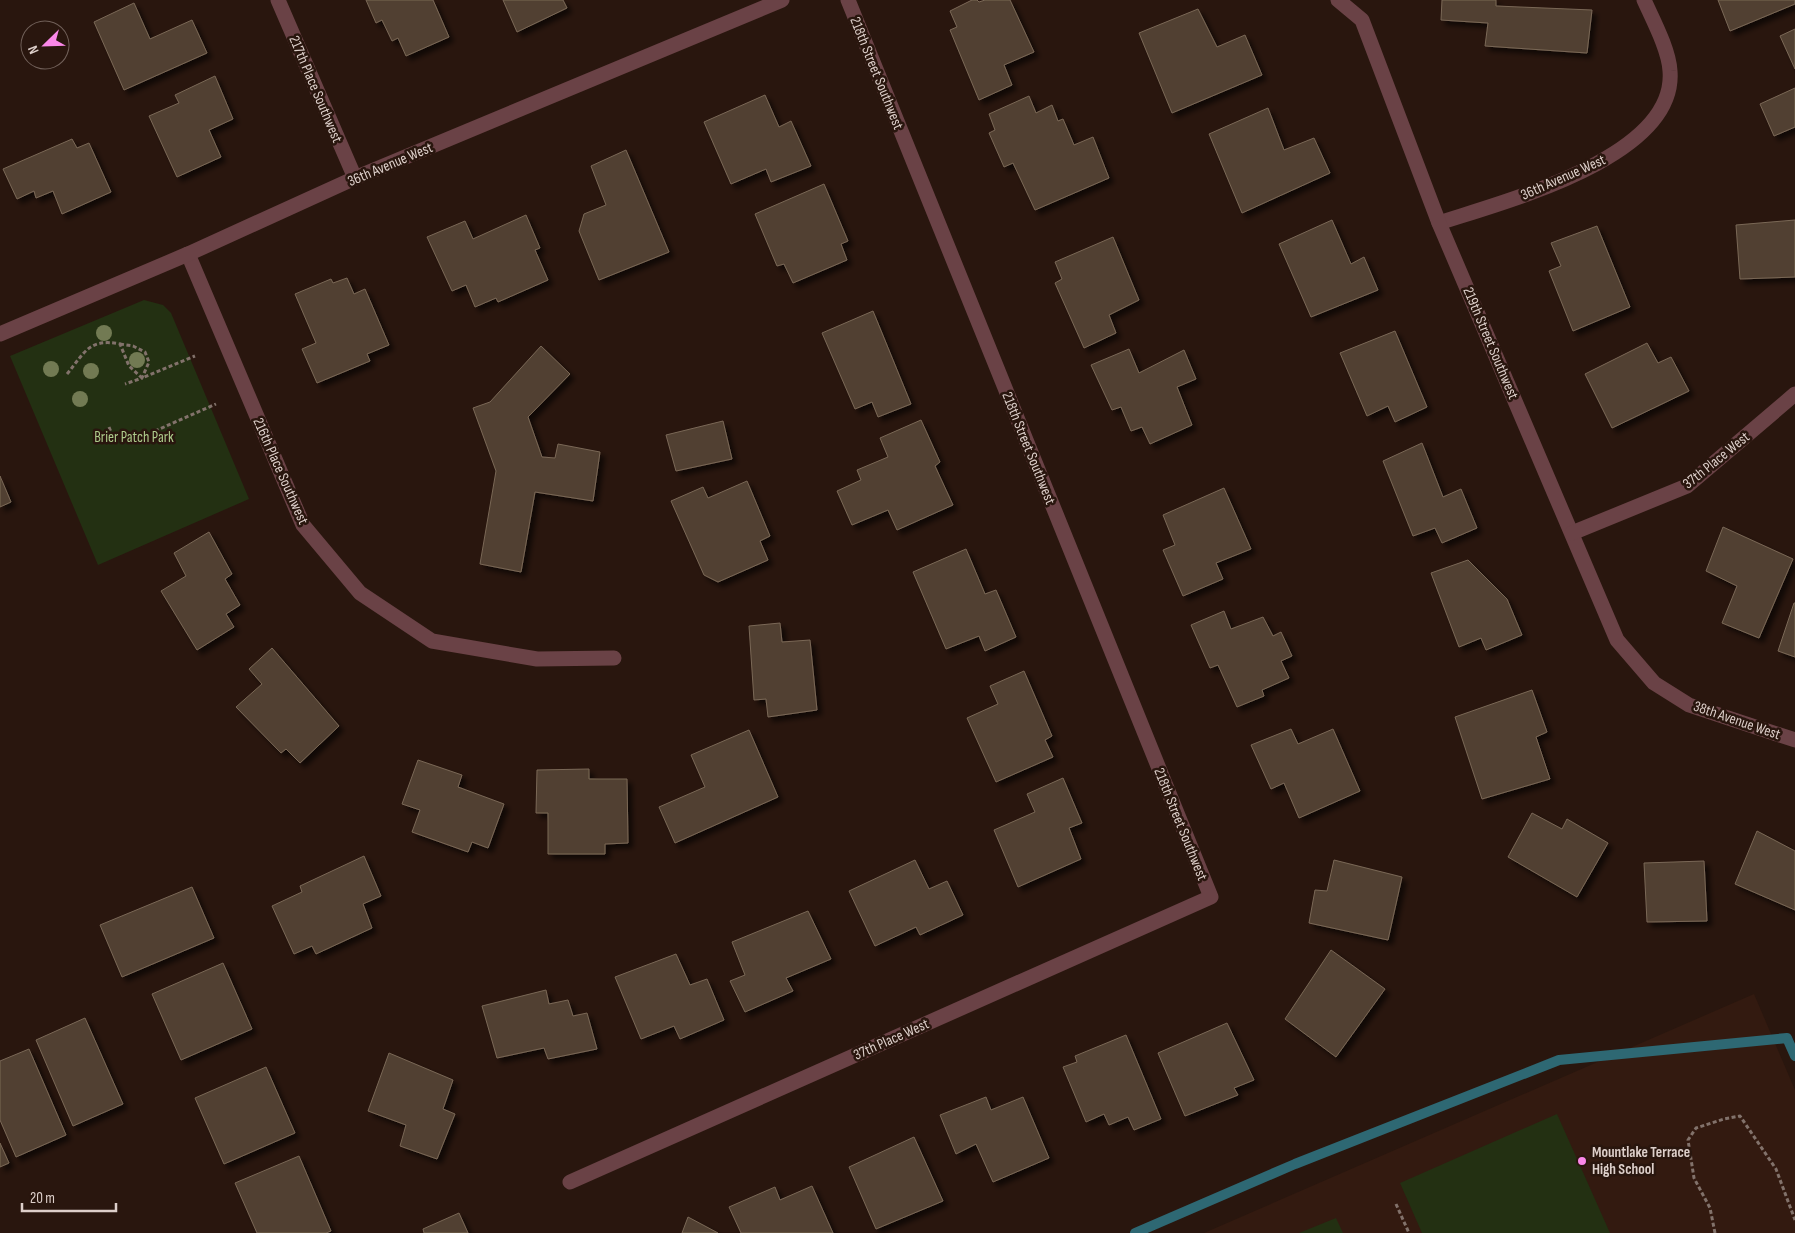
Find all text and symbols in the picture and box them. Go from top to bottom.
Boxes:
street label: 218th Street Southwest [845,14,908,133]
north arrow [20,20,70,70]
street label: 217th Place Southwest [284,33,347,146]
text: N [24,43,43,57]
street label: 36th Avenue West [345,138,436,191]
street label: 36th Avenue West [1518,150,1609,205]
street label: 219th Street Southwest [1458,284,1523,402]
street label: 218th Street Southwest [997,389,1060,508]
street label: 216th Place Southwest [248,415,313,528]
street label: 37th Place West [1679,427,1754,493]
park label: Brier Patch Park [94,428,174,447]
street label: 38th Avenue West [1691,697,1783,744]
street label: 218th Street Southwest [1149,765,1212,884]
street label: 37th Place West [851,1014,932,1065]
place label: Mountlake Terrace High School [1592,1143,1690,1179]
marker: Mountlake Terrace High School [1576,1155,1588,1167]
scale bar [22,1180,116,1212]
text: 20 m [30,1189,55,1208]

